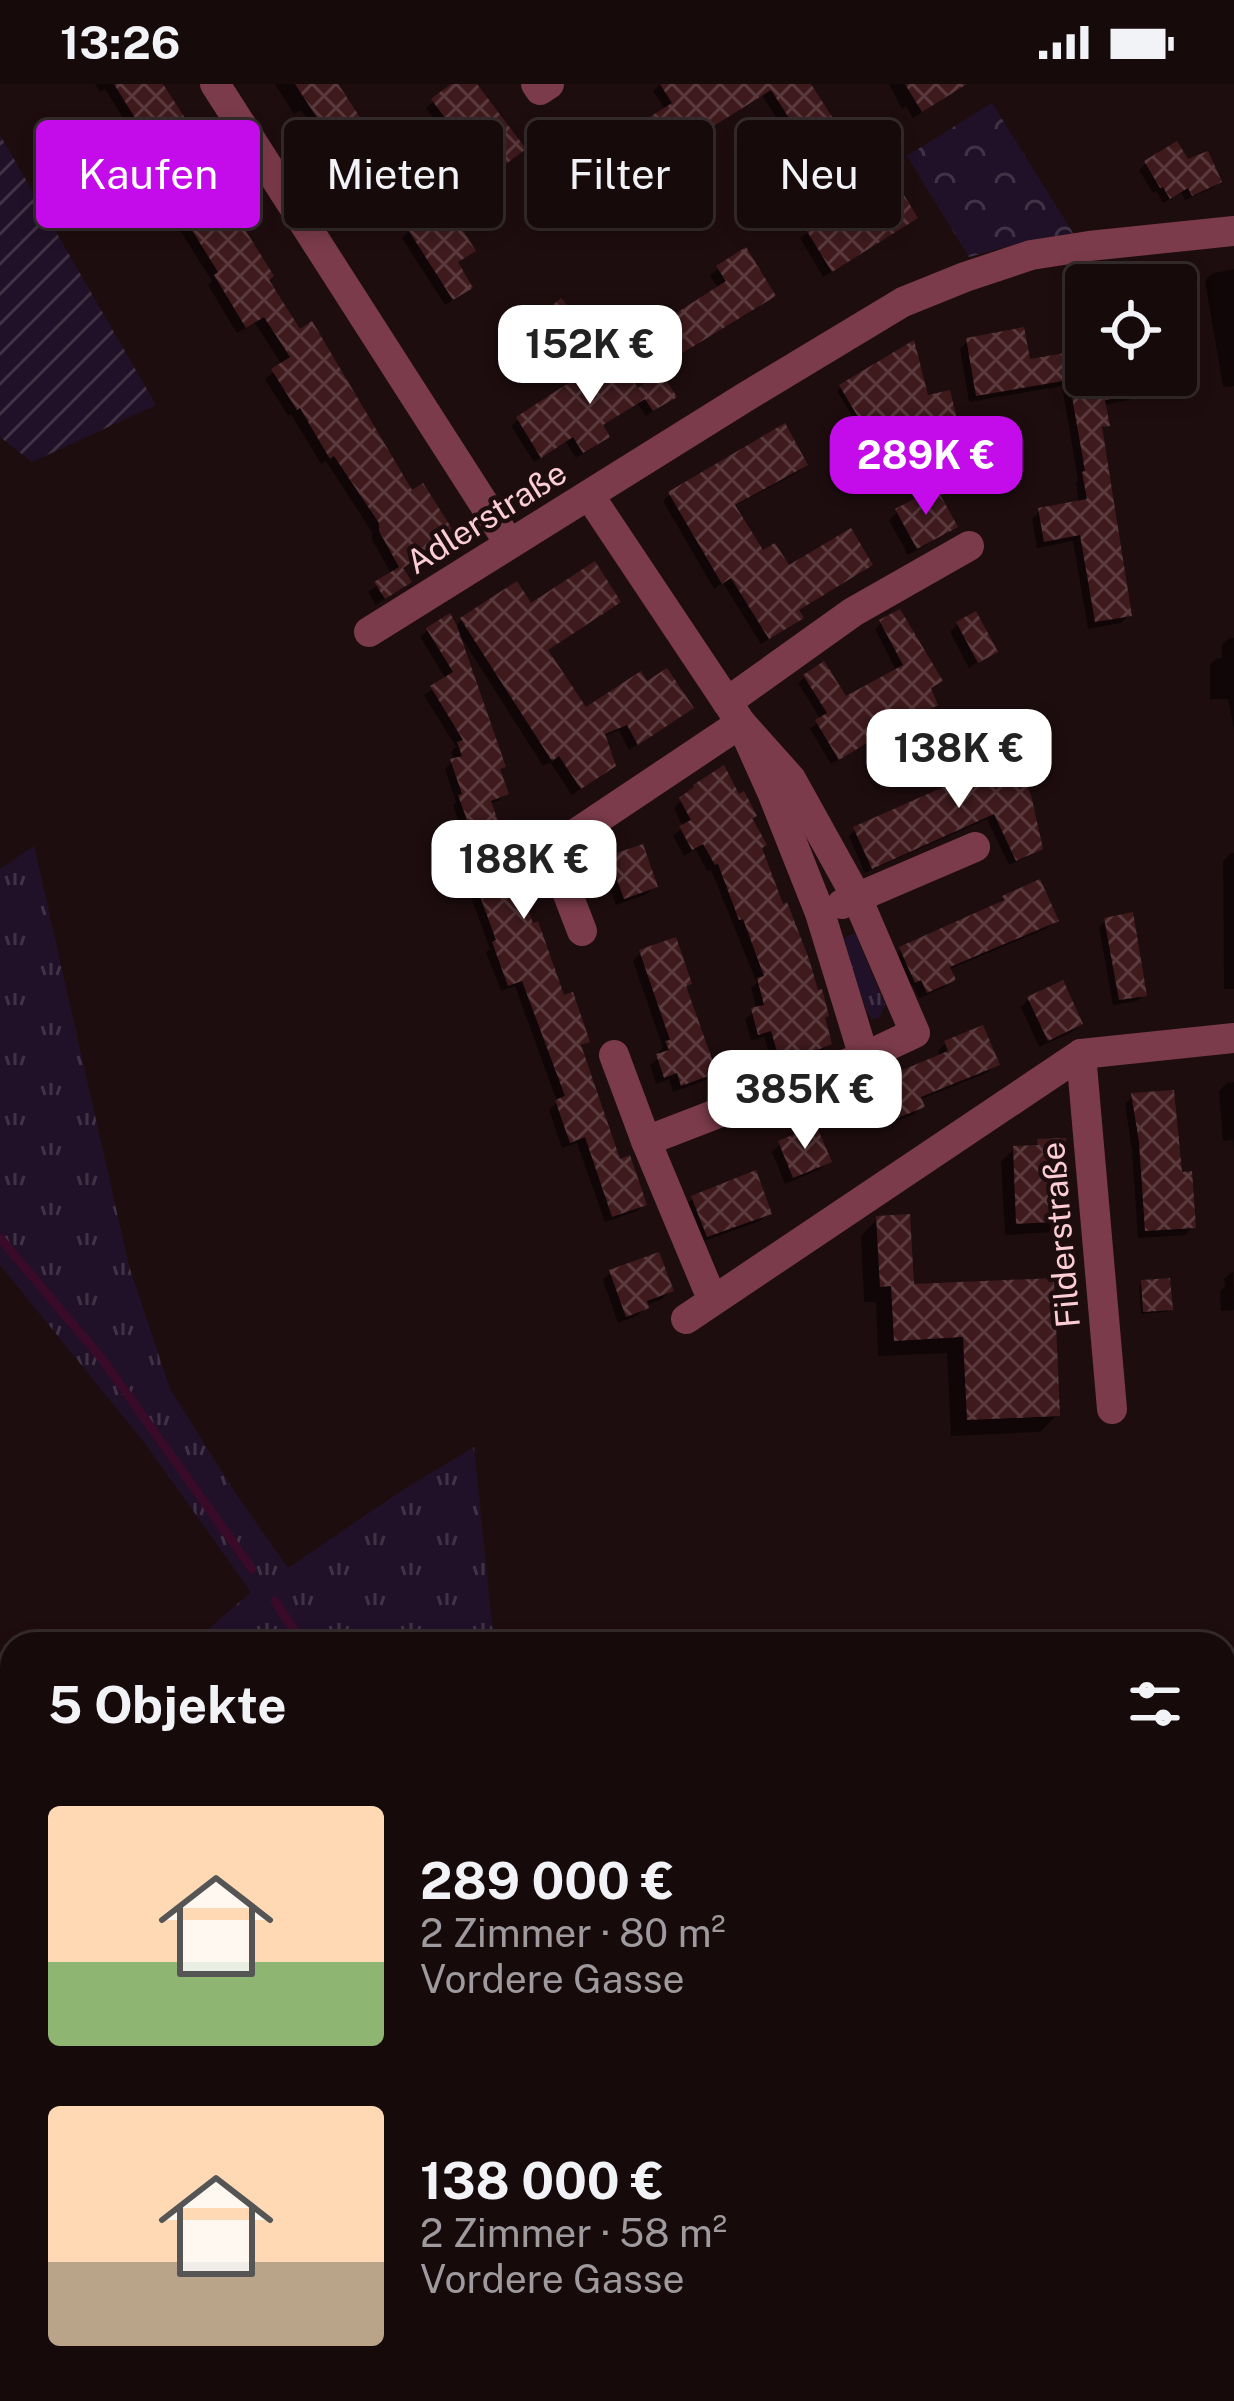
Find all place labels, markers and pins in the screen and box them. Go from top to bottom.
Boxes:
pin: 152K € [492,305,688,407]
pin: 289K € [828,416,1024,518]
pin: 138K € [861,709,1057,811]
pin: 188K € [426,820,622,922]
pin: 385K € [707,1050,903,1152]

